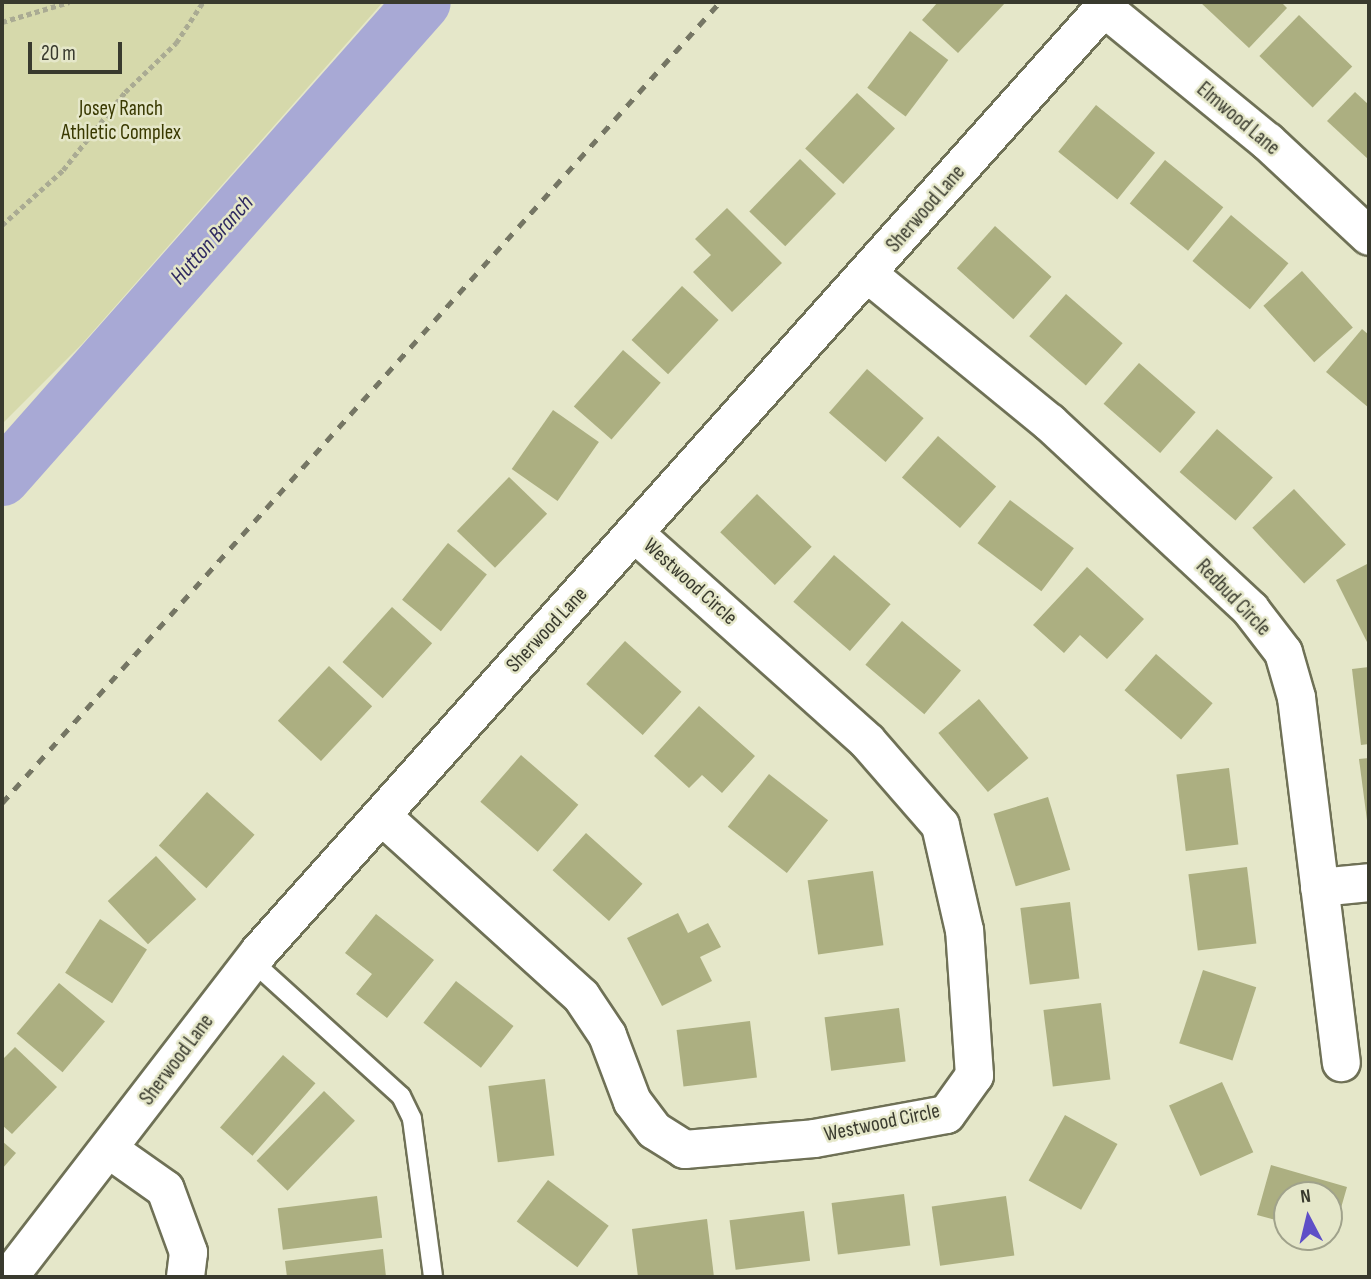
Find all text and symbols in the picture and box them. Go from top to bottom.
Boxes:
scale bar [32,28,126,72]
text: 20 m [41,41,76,66]
street label: Elmwood Lane [1191,77,1285,161]
park label: Josey Ranch Athletic Complex [61,96,181,146]
street label: Sherwood Lane [881,160,971,258]
water label: Hutton Branch [165,190,259,290]
street label: Westwood Circle [638,533,742,631]
street label: Redbud Circle [1190,554,1276,642]
street label: Sherwood Lane [501,582,593,678]
street label: Sherwood Lane [135,1010,219,1110]
street label: Westwood Circle [822,1098,942,1148]
north arrow [1273,1181,1343,1251]
text: N [1299,1185,1312,1209]

